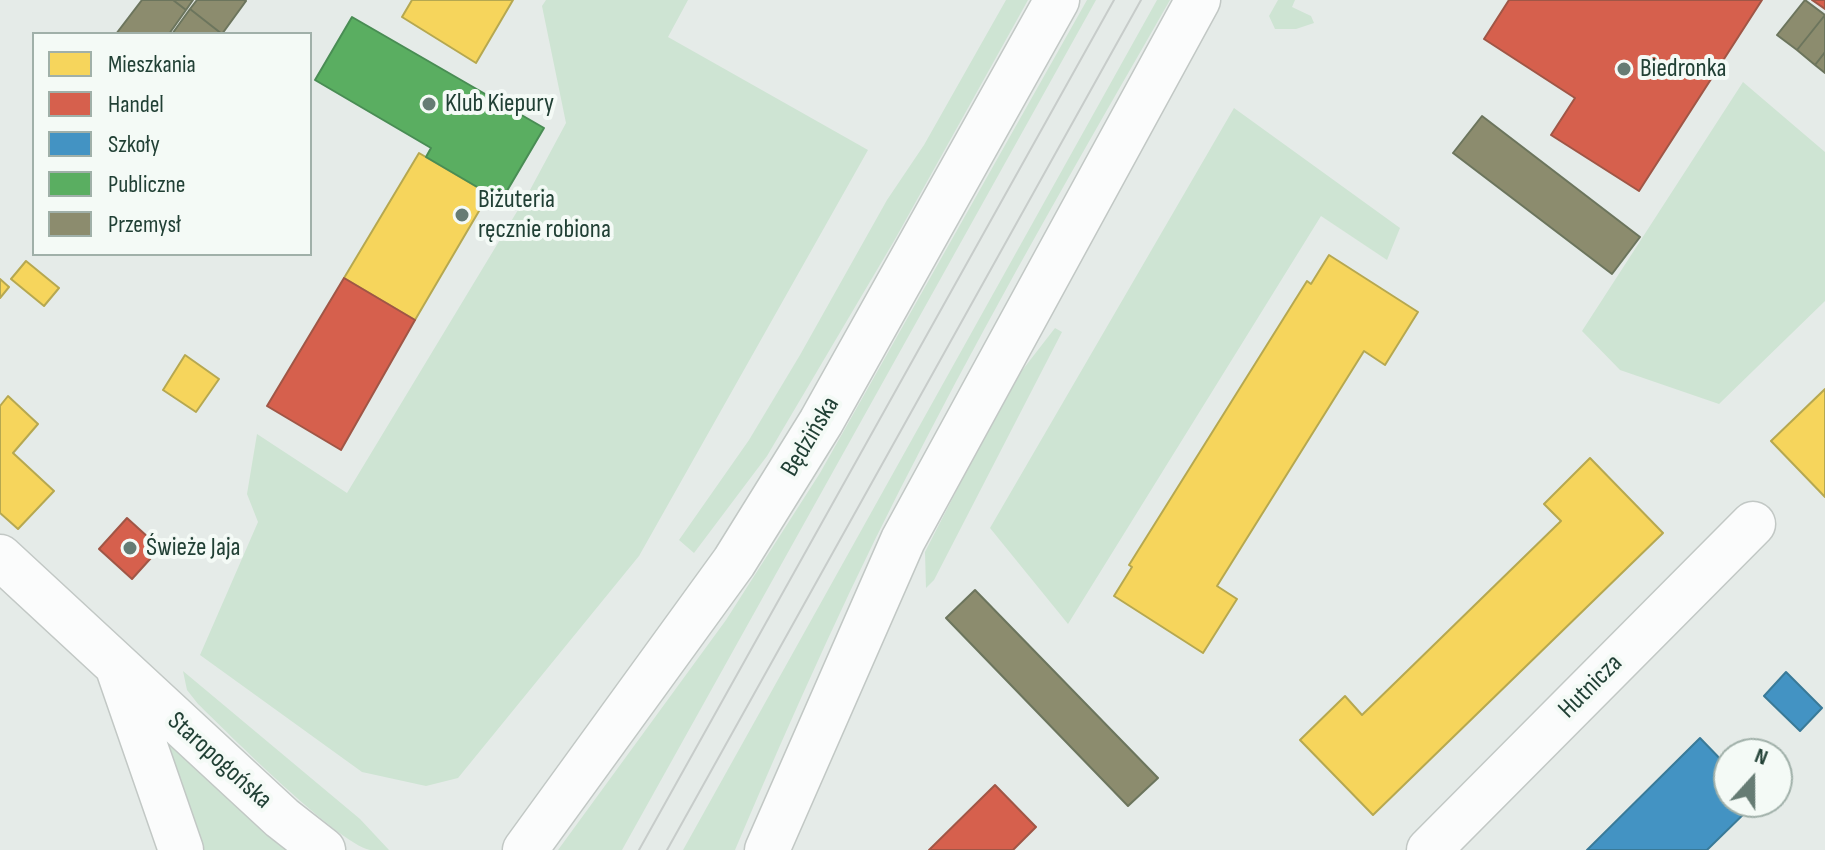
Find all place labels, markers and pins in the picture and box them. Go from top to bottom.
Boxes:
place label: Biedronka [1640,53,1727,85]
marker: Biedronka [1615,60,1633,78]
place label: Klub Kiepury [445,88,554,120]
marker: Klub Kiepury [420,95,438,113]
place label: Biżuteria ręcznie robiona [478,184,611,246]
marker: Biżuteria ręcznie robiona [453,206,471,224]
place label: Świeże Jaja [146,532,241,564]
marker: Świeże Jaja [121,539,139,557]

